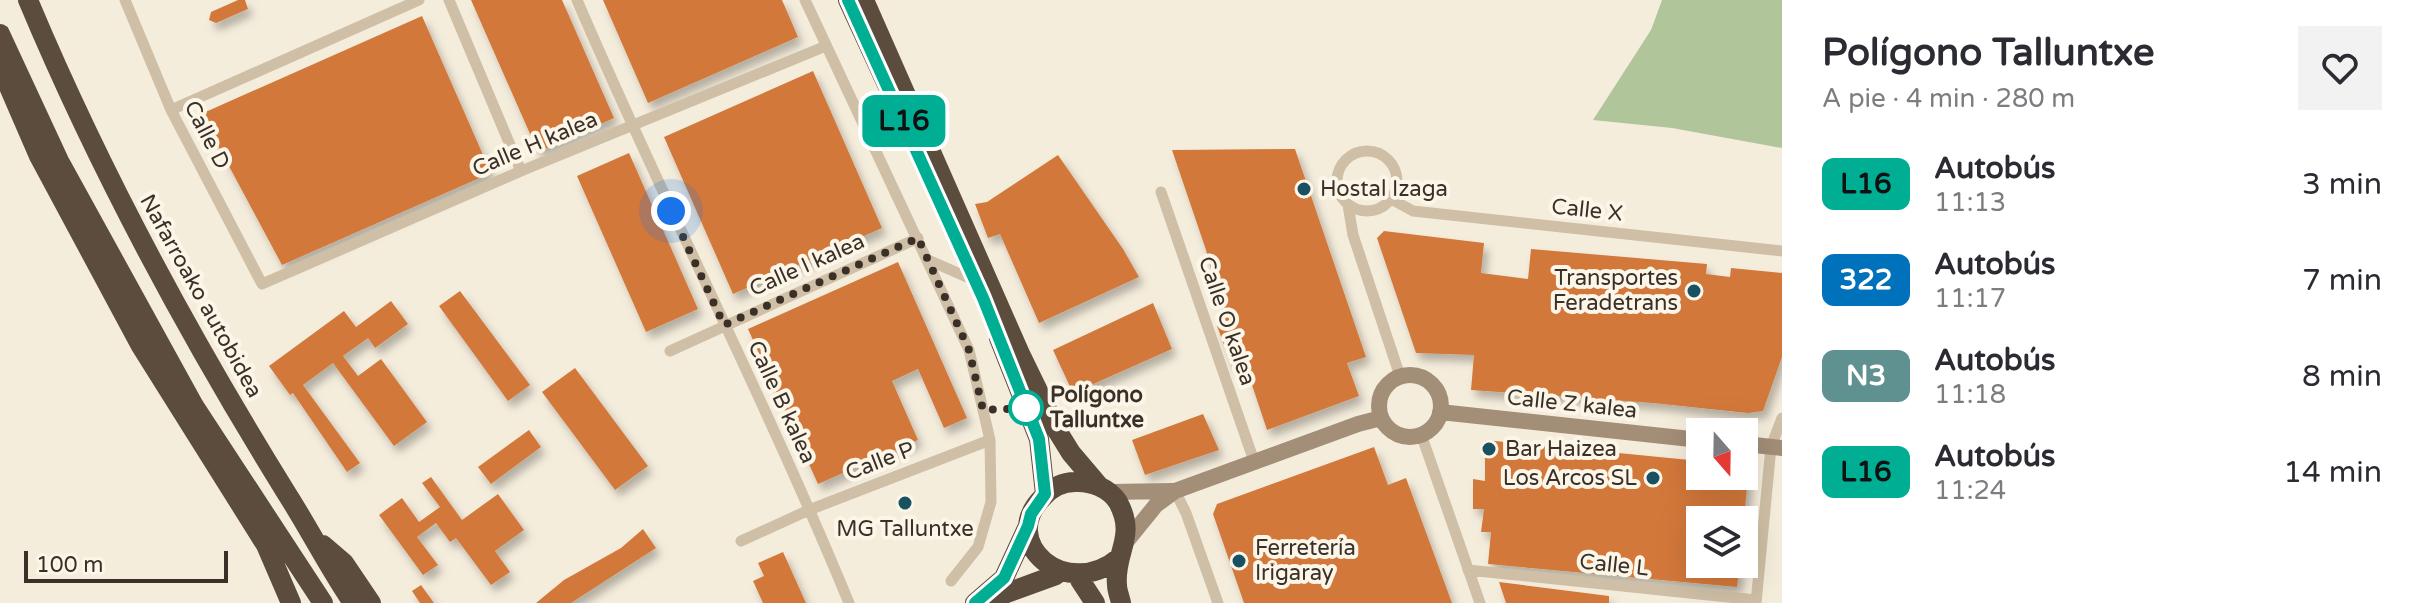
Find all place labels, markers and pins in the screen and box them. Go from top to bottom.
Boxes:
place label: Hostal Izaga [1320,176,1448,202]
marker: Hostal Izaga [1295,180,1313,198]
place label: Transportes Feradetrans [1553,265,1678,316]
marker: Transportes Feradetrans [1685,282,1703,300]
place label: Polígono Talluntxe [1049,382,1144,433]
marker: Polígono Talluntxe [1009,391,1043,425]
place label: Bar Haizea [1505,436,1617,462]
marker: Bar Haizea [1480,440,1498,458]
place label: Los Arcos SL [1503,465,1637,491]
marker: Los Arcos SL [1644,469,1662,487]
marker: MG Talluntxe [896,494,914,512]
place label: MG Talluntxe [836,516,974,542]
place label: Ferretería Irigaray [1255,535,1356,586]
marker: Ferretería Irigaray [1230,552,1248,570]

